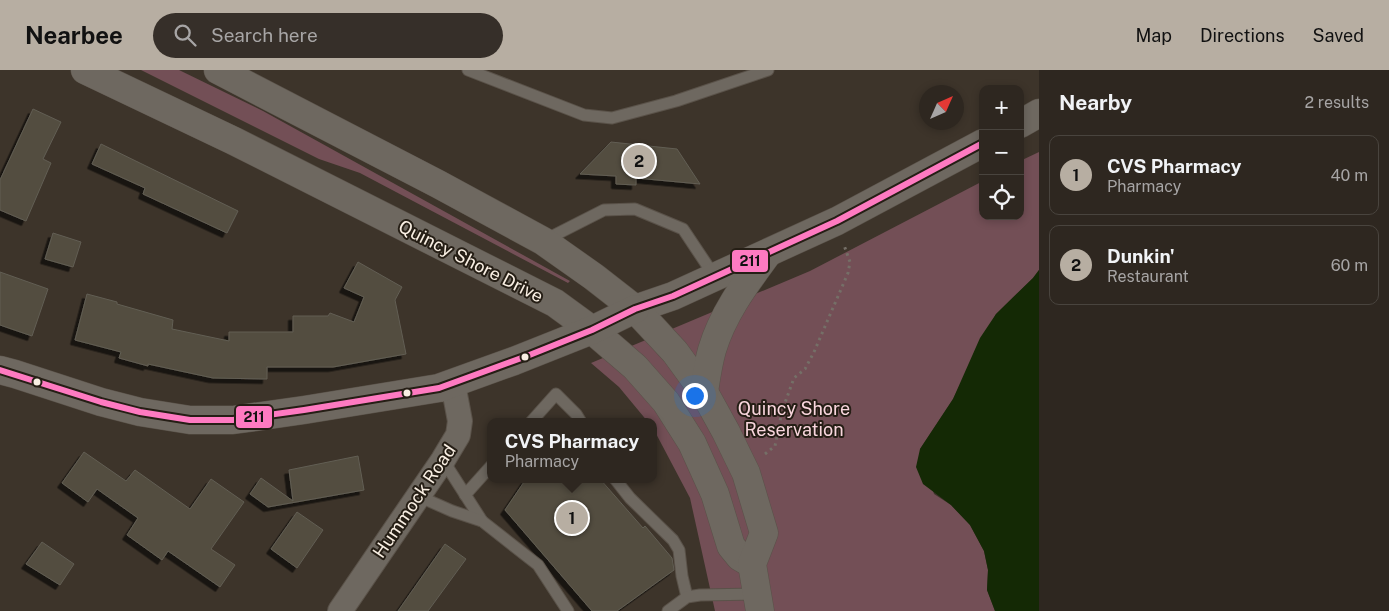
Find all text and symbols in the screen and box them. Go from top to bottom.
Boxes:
search box [153,13,503,58]
text: Nearbee [25,21,123,49]
icon: search [171,21,199,49]
text: Search here [211,24,318,46]
text: Map [1135,25,1172,46]
text: Directions [1200,25,1285,46]
text: Saved [1313,25,1364,46]
north arrow [919,85,964,130]
map controls [979,85,1024,220]
button: + [979,85,1024,130]
text: Nearby [1059,90,1132,115]
text: 2 results [1304,93,1369,112]
button: − [979,130,1024,175]
pin: 2 [623,142,655,180]
text: CVS Pharmacy [1107,155,1241,177]
text: 1 [1073,166,1079,185]
text: 40 m [1330,166,1368,185]
button: locate [979,175,1024,220]
text: Pharmacy [1107,177,1181,196]
street label: Quincy Shore Drive [395,215,547,307]
text: Dunkin' [1107,245,1175,267]
line badge: 211 [731,249,769,273]
text: 211 [740,253,760,269]
text: 2 [1071,256,1081,275]
text: 60 m [1331,256,1368,275]
text: Restaurant [1107,267,1189,286]
unlabelled marker [520,352,530,362]
unlabelled marker [32,377,42,387]
your location [682,383,708,409]
unlabelled marker [402,388,412,398]
park label: Quincy Shore Reservation [738,398,850,440]
line badge: 211 [235,405,273,429]
text: 211 [244,409,264,425]
popup [487,418,657,483]
text: CVS Pharmacy [505,430,639,452]
street label: Hummock Road [368,440,460,562]
text: Pharmacy [505,452,579,471]
pin: 1 [556,499,588,537]

